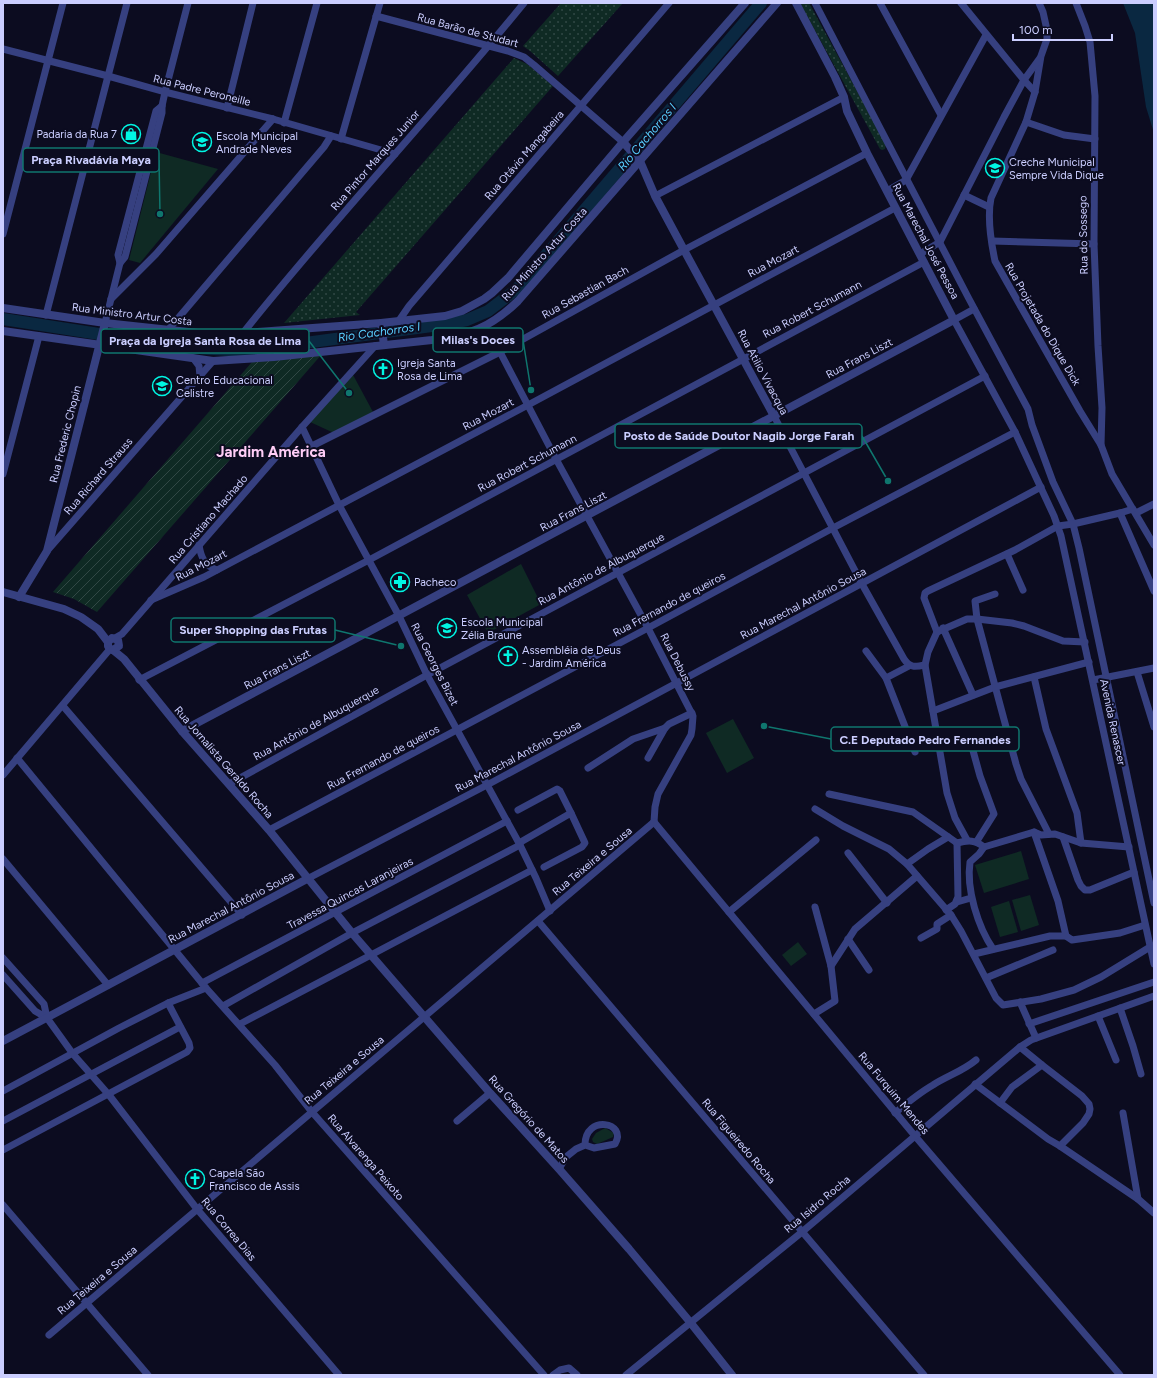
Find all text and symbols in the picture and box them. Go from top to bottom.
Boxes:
street label: Rua Barão de Studart [416,11,520,50]
scale bar [1013,16,1112,42]
text: 100 m [1019,23,1053,37]
street label: Rua Padre Peroneille [152,72,252,109]
water label: Rio Cachorros I [615,100,680,173]
street label: Rua Pintor Marques Junior [328,107,423,213]
street label: Rua Otávio Mangabeira [482,108,567,203]
shop icon: Padaria da Rua 7 [120,123,142,145]
place label: Padaria da Rua 7 [36,128,117,141]
place label: Escola Municipal Andrade Neves [216,130,298,156]
school or university icon: Escola Municipal Andrade Neves [191,131,213,153]
callout: Praça Rivadávia Maya [23,148,159,172]
text: Praça Rivadávia Maya [31,153,151,167]
place label: Creche Municipal Sempre Vida Dique [1009,156,1104,182]
school or university icon: Creche Municipal Sempre Vida Dique [984,157,1006,179]
street label: Rua Marechal José Pessoa [889,181,962,301]
street label: Rua do Sossego [1076,195,1091,275]
street label: Rua Ministro Artur Costa [499,205,590,304]
street label: Rua Mozart [745,243,801,280]
street label: Rua Projetada do Dique Dick [1002,261,1083,388]
street label: Rua Sebastian Bach [540,263,631,322]
street label: Rua Robert Schumann [761,278,864,341]
street label: Rua Ministro Artur Costa [71,301,193,328]
water label: Rio Cachorros I [337,319,422,345]
street label: Rua Atilio Vivacqua [735,327,791,417]
callout: Milas's Doces [433,328,523,352]
callout: Praça da Igreja Santa Rosa de Lima [101,329,309,353]
text: Milas's Doces [441,333,515,347]
text: Praça da Igreja Santa Rosa de Lima [109,334,301,348]
street label: Rua Frans Liszt [824,335,895,381]
place label: Igreja Santa Rosa de Lima [397,357,462,383]
church icon: Igreja Santa Rosa de Lima [372,358,394,380]
place label: Centro Educacional Celistre [176,374,273,400]
school or university icon: Centro Educacional Celistre [151,375,173,397]
street label: Rua Frederic Chopin [47,384,84,484]
street label: Rua Mozart [460,396,516,433]
callout: Posto de Saúde Doutor Nagib Jorge Farah [615,424,862,448]
text: Posto de Saúde Doutor Nagib Jorge Farah [624,429,855,443]
street label: Rua Robert Schumann [476,432,579,495]
street label: Rua Richard Strauss [61,435,135,518]
district label: Jardim América [216,443,326,461]
street label: Rua Cristiano Machado [166,472,251,566]
street label: Rua Frans Liszt [538,488,609,534]
street label: Rua Antônio de Albuquerque [536,530,667,608]
street label: Rua Mozart [173,547,229,584]
street label: Rua Marechal Antônio Sousa [738,565,868,642]
street label: Rua Frernando de queiros [611,569,728,640]
pharmacy icon: Pacheco [389,571,411,593]
place label: Pacheco [414,576,456,589]
place label: Escola Municipal Zélia Braune [461,616,543,642]
school or university icon: Escola Municipal Zélia Braune [436,617,458,639]
callout: Super Shopping das Frutas [171,618,335,642]
street label: Rua Georges Bizet [408,621,461,708]
text: Super Shopping das Frutas [179,623,327,637]
street label: Rua Debussy [657,631,698,694]
place label: Assembléia de Deus - Jardim América [522,644,621,670]
church icon: Assembléia de Deus - Jardim América [497,645,519,667]
street label: Rua Frans Liszt [242,646,313,692]
street label: Avenida Renascer [1097,678,1128,767]
street label: Rua Antônio de Albuquerque [251,683,381,763]
street label: Rua Jornalista Geraldo Rocha [171,704,276,821]
street label: Rua Marechal Antônio Sousa [453,718,583,795]
street label: Rua Frernando de queiros [325,722,442,793]
callout: C.E Deputado Pedro Fernandes [831,727,1019,751]
text: C.E Deputado Pedro Fernandes [839,733,1011,747]
street label: Rua Teixeira e Sousa [550,824,635,898]
street label: Travessa Quincas Laranjeiras [285,855,415,932]
street label: Rua Marechal Antônio Sousa [166,869,296,946]
street label: Rua Teixeira e Sousa [302,1033,387,1107]
street label: Rua Furquim Mendes [855,1050,932,1137]
street label: Rua Gregório de Matos [486,1073,571,1166]
street label: Rua Figueiredo Rocha [699,1096,778,1187]
street label: Rua Alvarenga Peixoto [325,1112,407,1203]
place label: Capela São Francisco de Assis [209,1167,300,1193]
church icon: Capela São Francisco de Assis [184,1168,206,1190]
street label: Rua Isidro Rocha [782,1173,853,1236]
street label: Rua Correa Dias [198,1195,259,1263]
street label: Rua Teixeira e Sousa [55,1243,140,1317]

